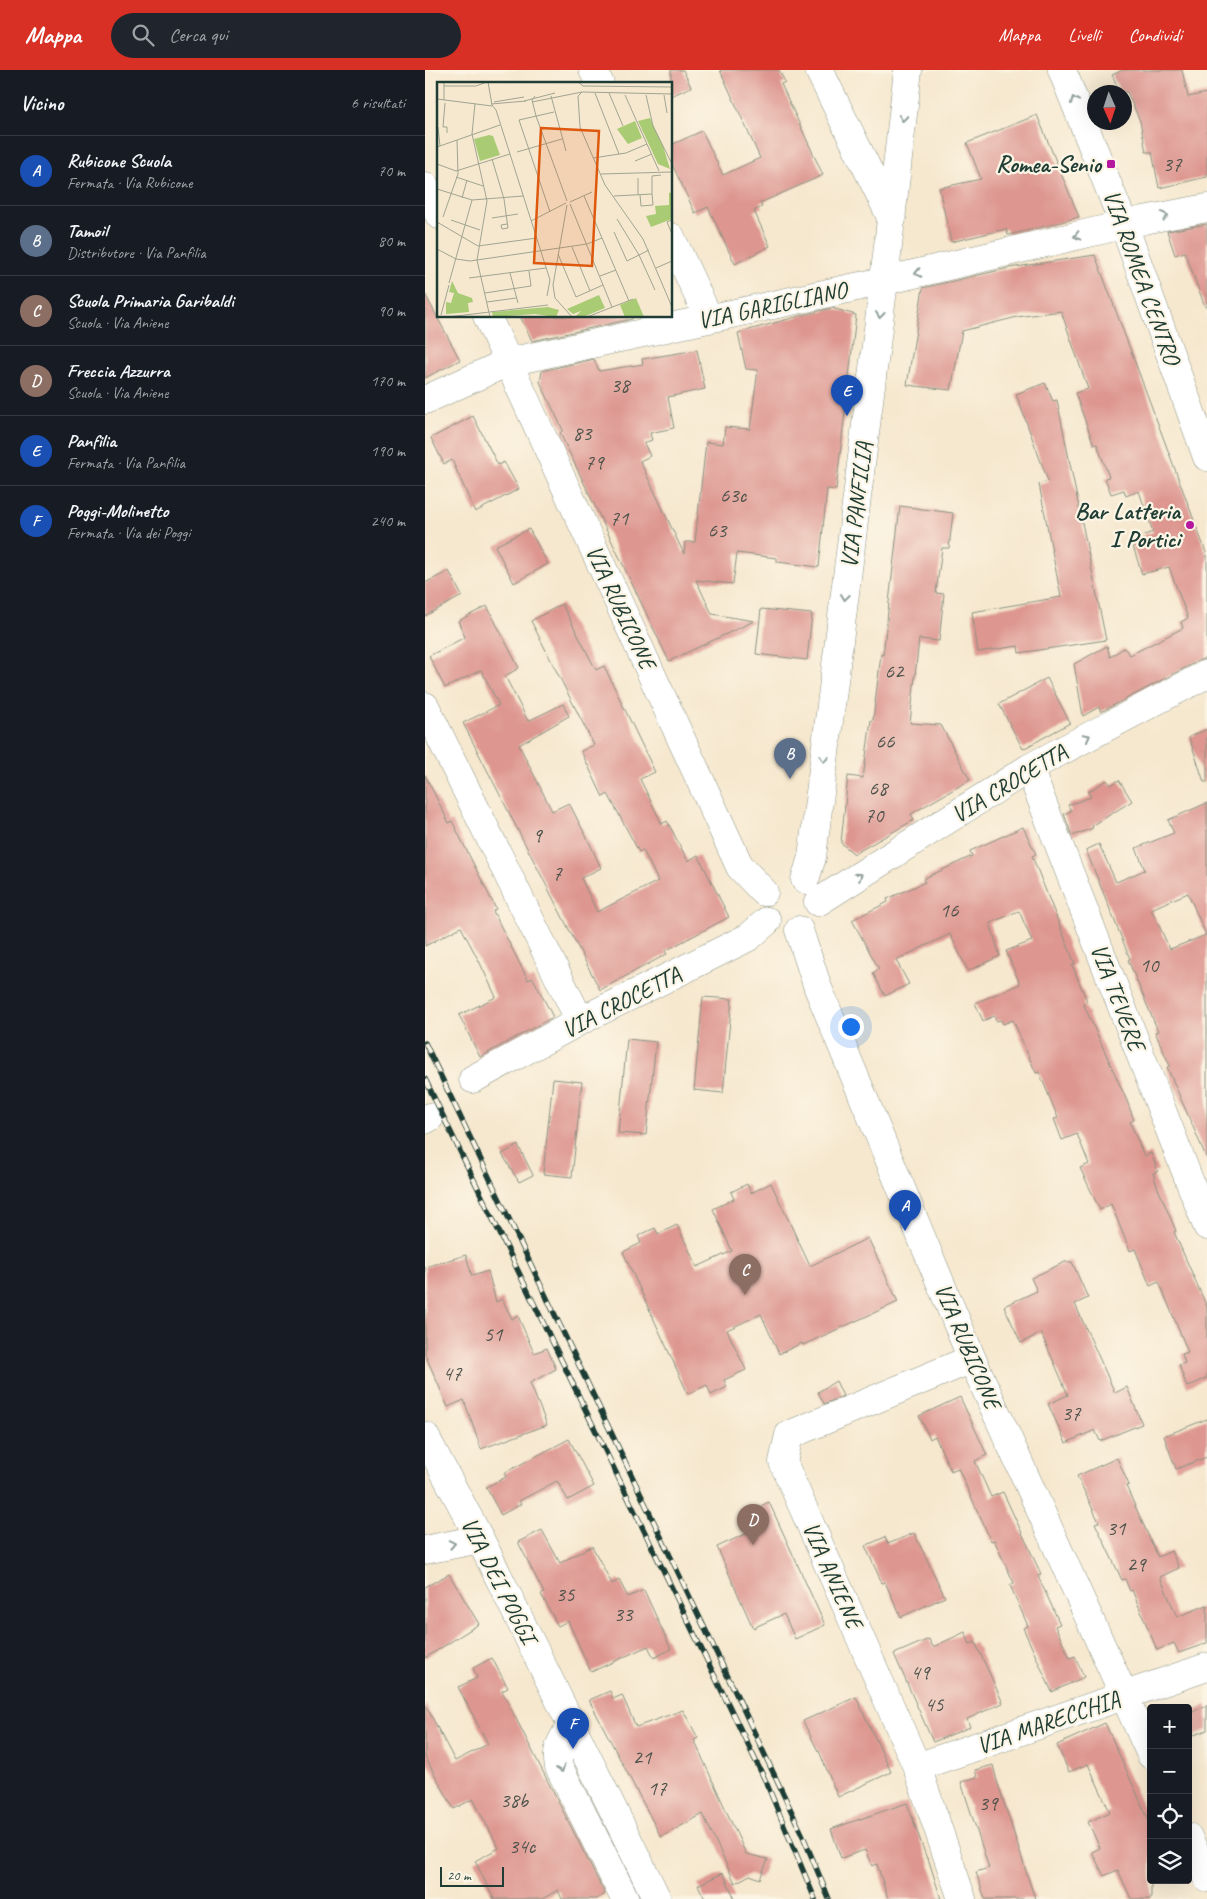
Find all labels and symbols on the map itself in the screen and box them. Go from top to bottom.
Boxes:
inset map [437,82,673,318]
north arrow [1087,85,1132,130]
one-way arrow [1070,96,1080,105]
one-way arrow [897,115,908,123]
place label: Romea-Senio [996,149,1103,179]
house number: 37 [1163,151,1183,177]
marker: Romea-Senio [1105,158,1117,170]
street label: VIA ROMEA CENTRO [1097,186,1189,371]
one-way arrow [1161,211,1170,222]
one-way arrow [1072,230,1081,241]
one-way arrow [914,267,923,278]
street label: VIA GARIGLIANO [695,274,852,335]
one-way arrow [875,311,886,319]
house number: 38 [611,372,632,398]
pin: E [831,375,863,416]
house number: 83 [573,420,593,446]
street label: VIA PANFILIA [833,439,879,570]
house number: 79 [585,449,605,475]
house number: 63c [720,482,748,508]
place label: Bar Latteria I Portici [1075,496,1183,554]
house number: 71 [610,505,630,531]
house number: 63 [708,517,728,543]
marker: Bar Latteria I Portici [1184,519,1196,531]
street label: VIA RUBICONE [579,540,664,677]
one-way arrow [840,593,850,602]
house number: 62 [885,658,905,684]
house number: 66 [876,728,895,754]
one-way arrow [1082,733,1091,743]
street label: VIA CROCETTA [946,736,1073,829]
pin: B [774,738,806,779]
one-way arrow [819,755,830,763]
house number: 68 [869,775,890,801]
house number: 70 [865,802,885,828]
house number: 9 [532,822,543,848]
house number: 7 [552,860,563,886]
one-way arrow [853,873,862,882]
house number: 16 [940,897,959,923]
street label: VIA TEVERE [1084,939,1153,1057]
house number: 10 [1140,952,1160,978]
street label: VIA CROCETTA [556,959,686,1045]
your location [838,1014,864,1040]
pin: A [889,1190,921,1231]
pin: C [729,1254,761,1295]
street label: VIA RUBICONE [928,1279,1009,1416]
house number: 51 [484,1321,504,1347]
house number: 47 [443,1360,463,1386]
house number: 37 [1062,1400,1082,1426]
pin: D [737,1504,769,1545]
street label: VIA DEI POGGI [454,1512,545,1652]
house number: 31 [1107,1515,1127,1541]
street label: VIA ANIENE [796,1517,871,1636]
one-way arrow [448,1539,457,1550]
house number: 29 [1127,1551,1147,1577]
house number: 35 [556,1581,576,1607]
house number: 33 [614,1601,634,1627]
house number: 49 [911,1659,931,1685]
street label: VIA MARECCHIA [972,1683,1125,1761]
house number: 45 [925,1691,945,1717]
pin: F [557,1708,589,1749]
house number: 21 [633,1744,653,1770]
one-way arrow [555,1765,565,1773]
house number: 17 [648,1775,668,1801]
house number: 38b [500,1787,530,1813]
house number: 39 [979,1790,999,1816]
house number: 34c [509,1833,537,1859]
scale bar [440,1864,504,1887]

